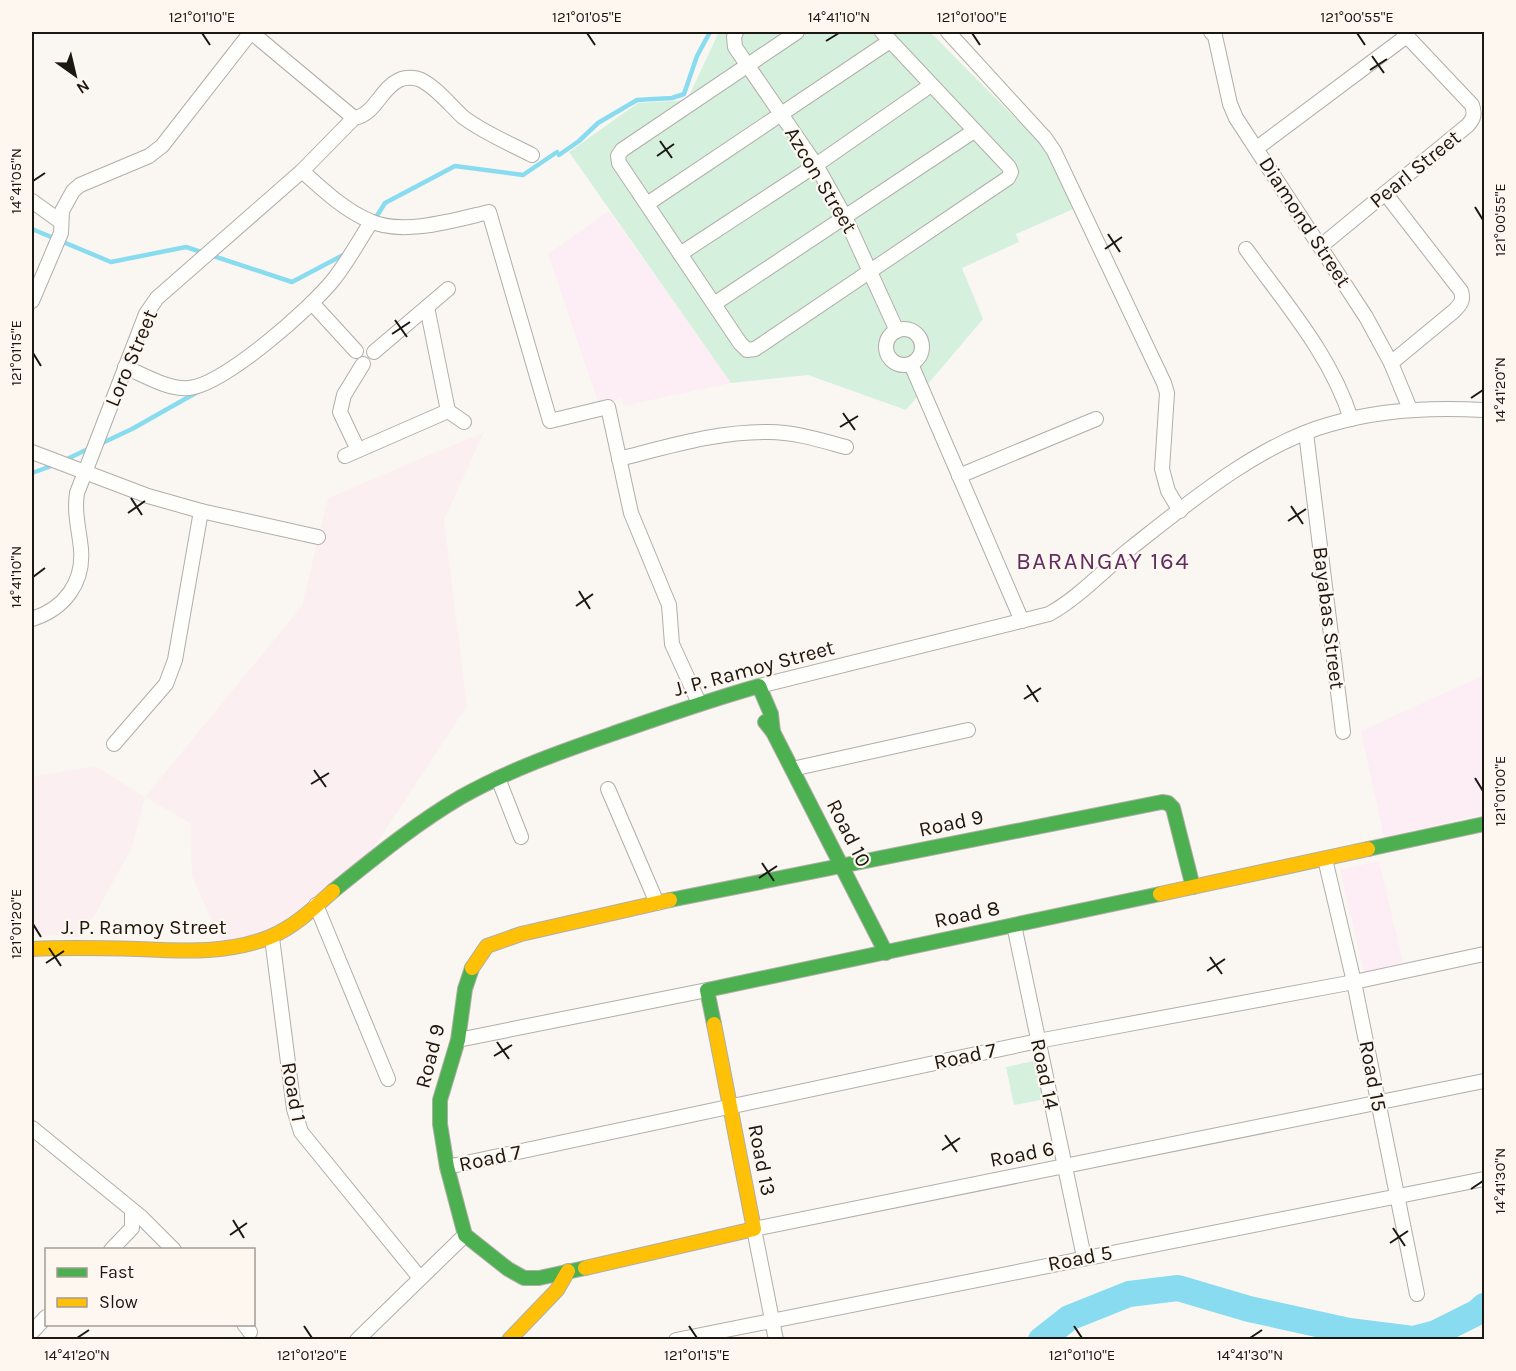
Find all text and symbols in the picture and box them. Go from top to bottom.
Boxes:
text: 121°01'10"E [169,8,235,26]
text: 121°01'05"E [552,8,622,26]
text: 14°41'10"N [808,8,870,26]
text: 121°01'00"E [937,8,1007,26]
text: 121°00'55"E [1320,8,1394,26]
north arrow [45,45,105,105]
text: N [73,76,93,98]
street label: Azcon Street [780,123,862,238]
street label: Pearl Street [1365,125,1465,213]
text: 14°41'05"N [7,148,25,214]
street label: Diamond Street [1254,152,1356,292]
text: 121°00'55"E [1491,183,1509,257]
street label: Loro Street [100,306,162,410]
text: 121°01'15"E [7,320,25,386]
text: 14°41'20"N [1491,357,1509,423]
street label: Bayabas Street [1308,545,1350,691]
text: 14°41'10"N [7,546,25,608]
district label: BARANGAY 164 [1016,547,1190,575]
street label: J. P. Ramoy Street [671,635,837,701]
text: 121°01'00"E [1491,756,1509,826]
street label: Road 10 [822,795,876,871]
street label: Road 9 [916,804,986,842]
text: 121°01'20"E [7,889,25,959]
street label: Road 8 [932,895,1002,933]
street label: J. P. Ramoy Street [61,915,227,939]
street label: Road 9 [410,1021,450,1091]
street label: Road 14 [1026,1036,1064,1112]
street label: Road 7 [932,1038,999,1074]
street label: Road 15 [1354,1038,1392,1114]
street label: Road 1 [277,1060,311,1124]
street label: Road 13 [743,1122,781,1198]
street label: Road 6 [988,1136,1056,1172]
street label: Road 7 [457,1140,524,1176]
text: 14°41'30"N [1491,1148,1509,1214]
street label: Road 5 [1046,1240,1114,1276]
legend [45,1248,255,1326]
text: Fast [99,1261,134,1283]
text: Slow [99,1291,138,1313]
text: 14°41'20"N [44,1346,110,1364]
text: 121°01'20"E [277,1346,347,1364]
text: 121°01'15"E [664,1346,730,1364]
text: 121°01'10"E [1049,1346,1115,1364]
text: 14°41'30"N [1217,1346,1283,1364]

